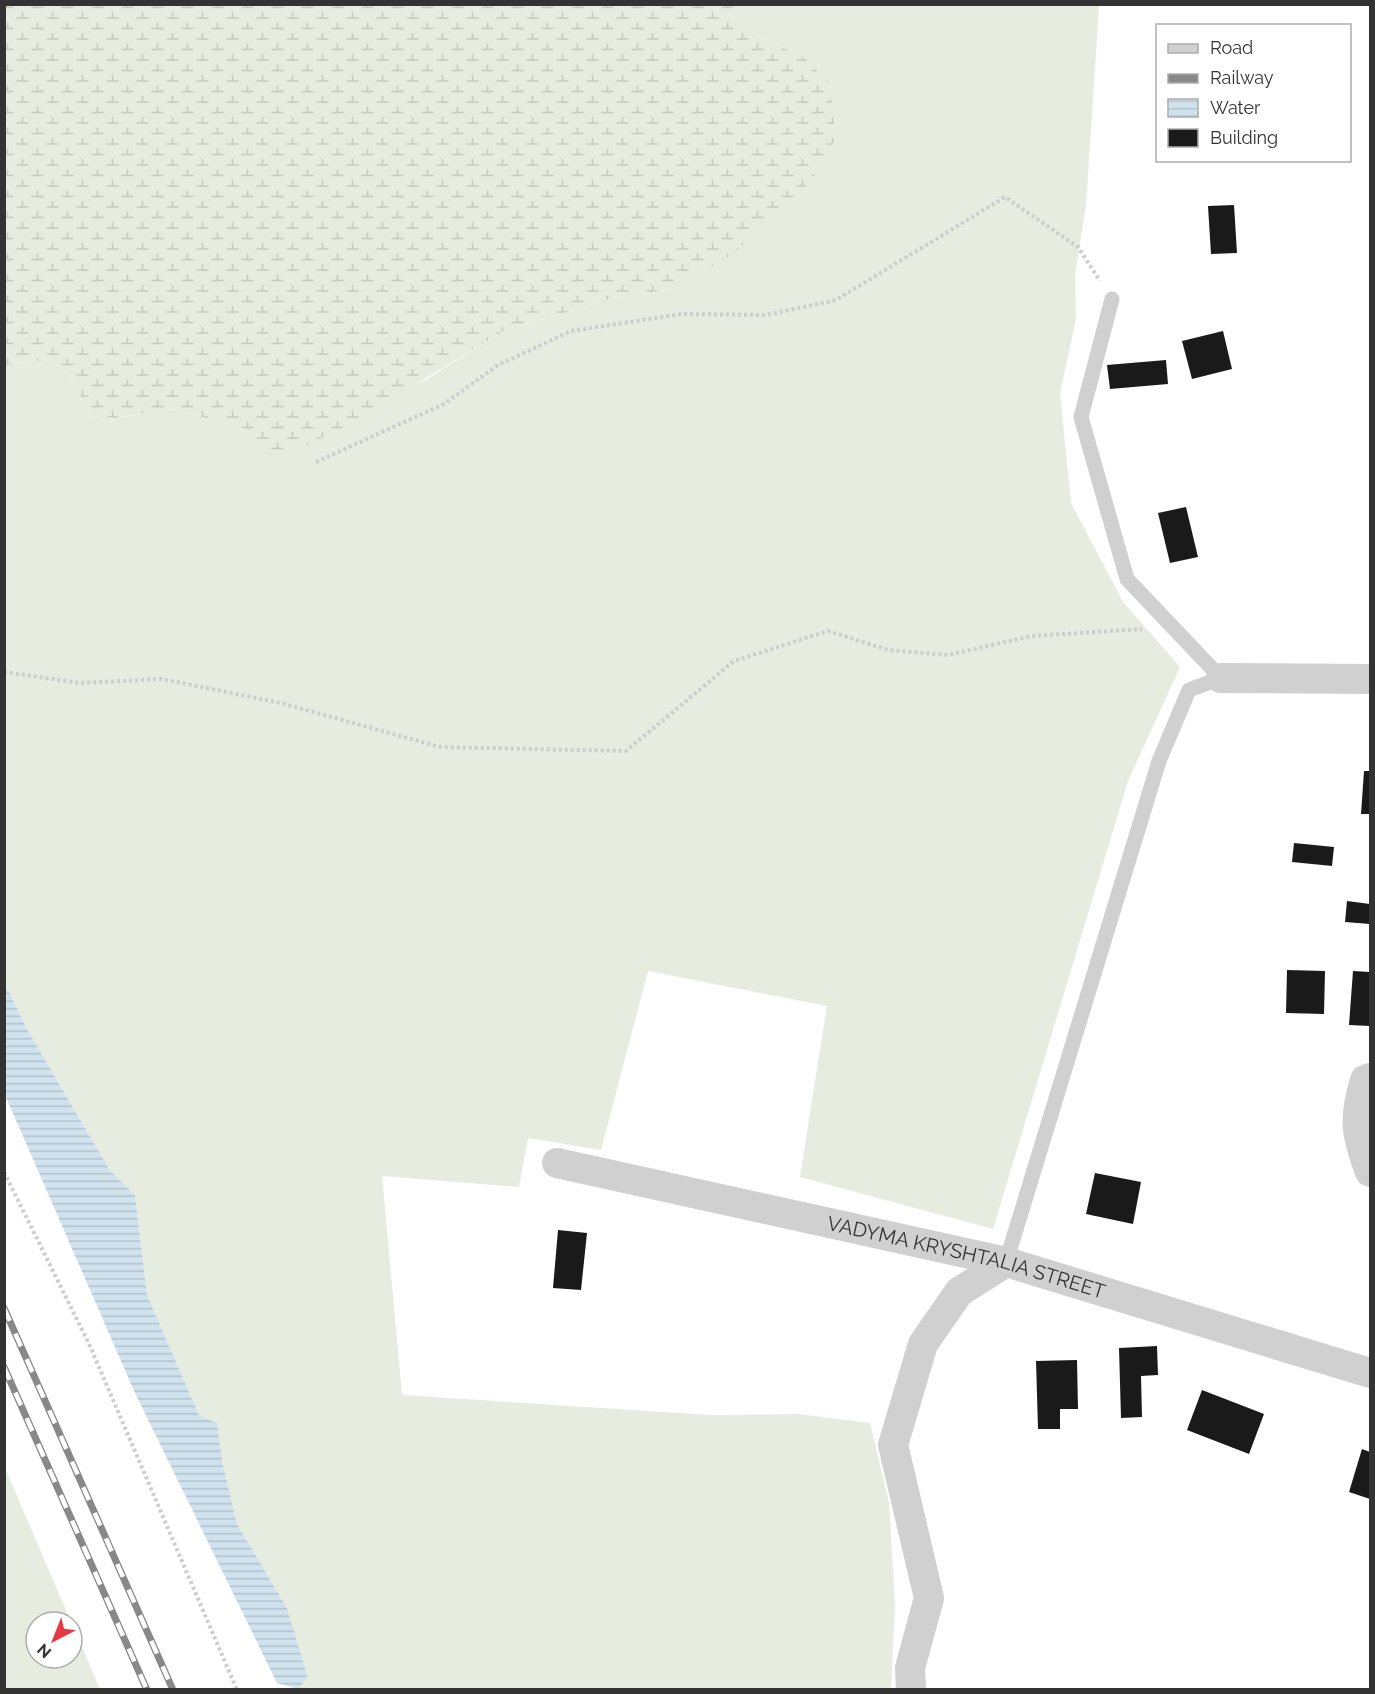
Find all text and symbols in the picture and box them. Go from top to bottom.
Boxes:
legend [1156,24,1351,162]
text: Road [1210,37,1253,58]
text: Railway [1210,67,1274,88]
text: Water [1210,97,1261,118]
text: Building [1210,127,1278,148]
street label: VADYMA KRYSHTALIA STREET [825,1211,1108,1304]
north arrow [24,1610,84,1670]
text: N [33,1640,55,1662]

